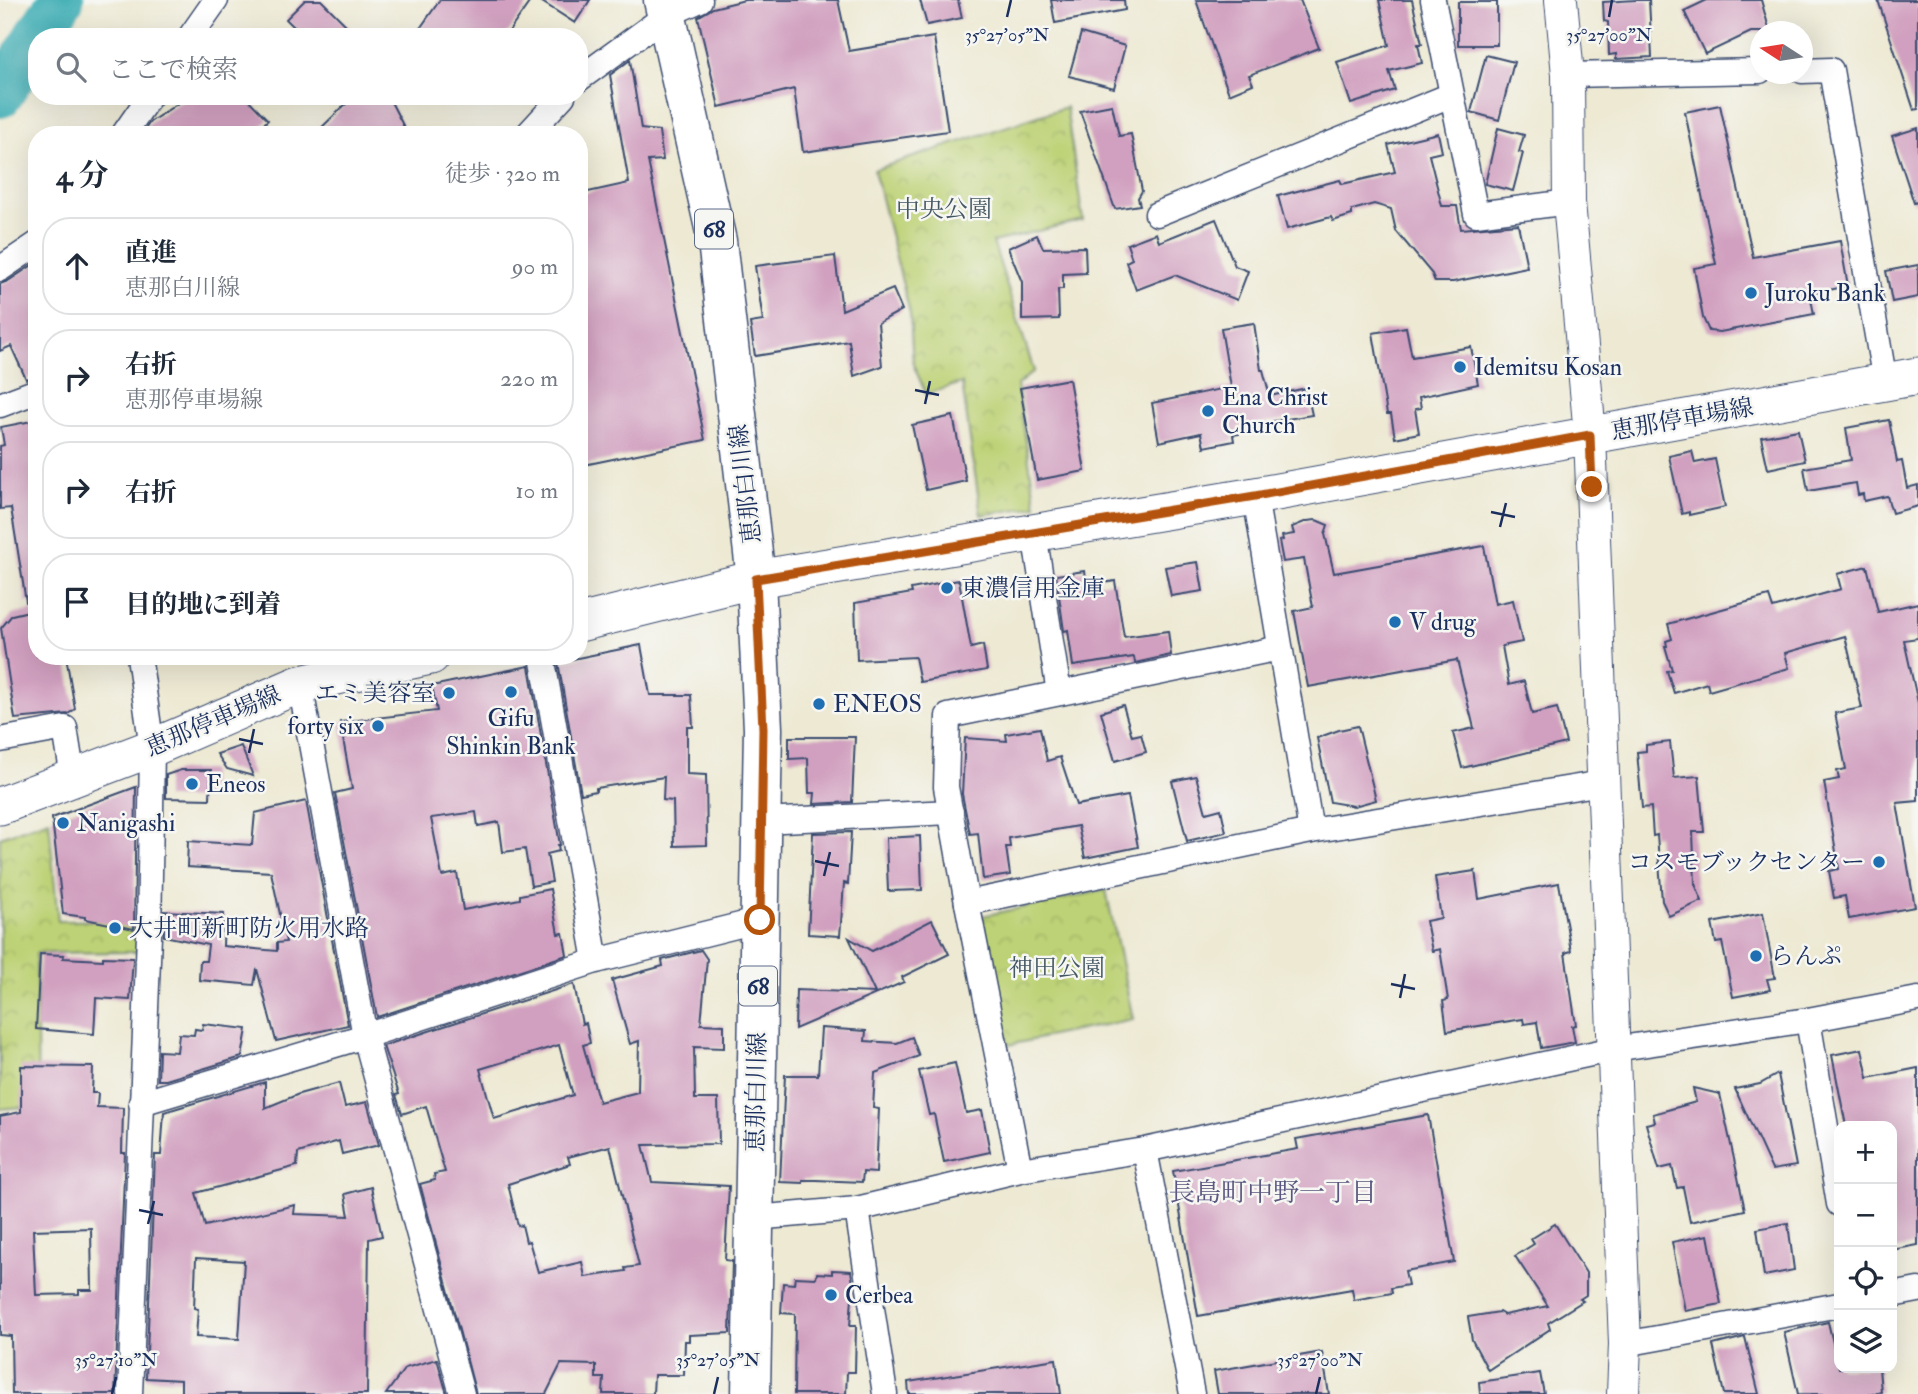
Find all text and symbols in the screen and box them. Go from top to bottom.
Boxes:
north arrow [1750,21,1813,84]
text: 35°27'05"N [965,24,1049,47]
text: 35°27'00"N [1566,24,1652,47]
search box [28,28,588,105]
icon: search [52,48,90,86]
text: ここで検索 [108,54,238,86]
text: 4 分 [56,157,109,194]
text: 徒歩 · 320 m [445,159,560,188]
park label: 中央公園 [896,194,992,225]
road number: 68 [695,210,733,248]
text: 直進 [125,237,177,269]
icon: ahead [58,247,96,285]
text: 90 m [512,252,558,281]
text: 恵那白川線 [125,273,240,302]
place label: Juroku Bank [1764,278,1886,309]
marker: Juroku Bank [1743,285,1759,301]
text: 右折 [125,349,177,381]
place label: Idemitsu Kosan [1474,352,1622,383]
icon: right [58,359,96,397]
marker: Idemitsu Kosan [1452,359,1468,375]
text: 220 m [500,364,558,393]
place label: Ena Christ Church [1222,382,1328,441]
text: 恵那停車場線 [125,385,263,414]
street label: 恵那停車場線 [1608,392,1756,447]
marker: Ena Christ Church [1200,403,1216,419]
street label: 恵那白川線 [723,422,768,545]
icon: right [58,471,96,509]
route end [1576,471,1607,502]
text: 10 m [515,476,558,505]
text: 右折 [125,477,177,509]
place label: 東濃信用金庫 [961,573,1105,604]
marker: 東濃信用金庫 [939,580,955,596]
icon: arrive [58,583,96,621]
text: 目的地に到着 [125,589,281,621]
place label: V drug [1409,607,1477,638]
marker: V drug [1387,614,1403,630]
place label: エミ美容室 [315,678,435,709]
street label: 恵那停車場線 [141,679,286,764]
marker: Gifu Shinkin Bank [503,684,519,700]
marker: エミ美容室 [441,685,457,701]
place label: ENEOS [833,689,922,720]
marker: ENEOS [811,696,827,712]
place label: Gifu Shinkin Bank [446,703,576,762]
place label: forty six [287,711,364,742]
marker: forty six [370,718,386,734]
place label: Eneos [206,769,265,800]
marker: Eneos [184,776,200,792]
place label: Nanigashi [77,808,175,839]
marker: Nanigashi [55,815,71,831]
place label: コスモブックセンター [1628,847,1865,878]
marker: コスモブックセンター [1871,854,1887,870]
route start [744,904,775,935]
place label: 大井町新町防火用水路 [129,913,369,944]
marker: 大井町新町防火用水路 [107,920,123,936]
place label: らんぷ [1770,941,1842,972]
marker: らんぷ [1748,948,1764,964]
park label: 神田公園 [1009,953,1105,984]
road number: 68 [739,967,777,1006]
street label: 恵那白川線 [740,1032,773,1152]
map controls [1834,1121,1897,1373]
button: + [1834,1121,1897,1184]
district label: 長島町中野一丁目 [1169,1177,1377,1209]
button: − [1834,1184,1897,1247]
button: locate [1834,1247,1897,1310]
place label: Cerbea [845,1280,914,1311]
marker: Cerbea [823,1287,839,1303]
button: layers [1834,1310,1897,1373]
text: 35°27'10"N [75,1349,157,1372]
text: 35°27'05"N [676,1349,760,1372]
text: 35°27'00"N [1277,1349,1363,1372]

